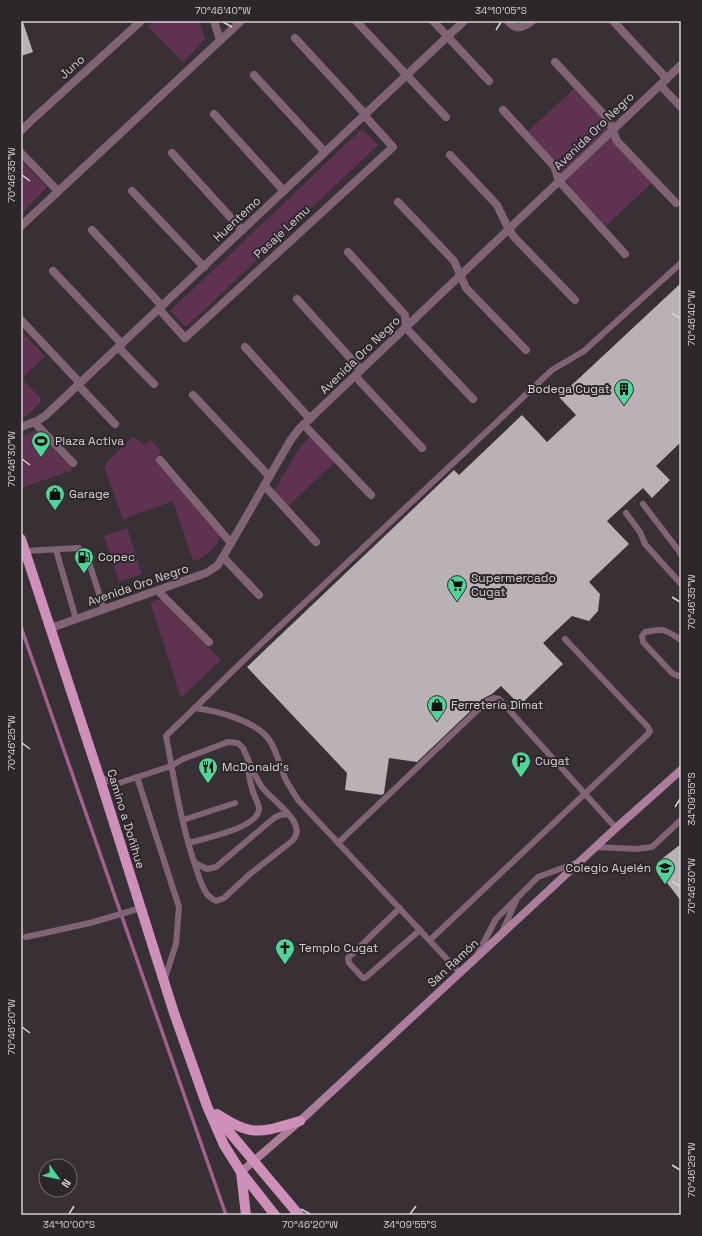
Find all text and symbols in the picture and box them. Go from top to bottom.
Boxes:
text: 70°46'40"W [195,4,251,17]
text: 34°10'05"S [475,4,527,17]
street label: Juno [56,51,88,83]
street label: Avenida Oro Negro [550,88,638,174]
text: 70°46'35"W [5,147,18,203]
street label: Huentemo [210,193,264,245]
street label: Pasaje Lemu [250,202,314,262]
text: 70°46'40"W [685,290,698,346]
street label: Avenida Oro Negro [316,312,404,398]
building icon: Bodega Cugat [613,378,635,406]
place label: Bodega Cugat [527,381,610,397]
sports icon: Plaza Activa [30,430,52,458]
text: 70°46'30"W [5,431,18,487]
place label: Plaza Activa [55,433,124,449]
shop icon: Garage [44,483,66,511]
place label: Garage [69,486,110,502]
fuel station icon: Copec [73,546,95,574]
place label: Copec [98,549,135,565]
street label: Avenida Oro Negro [85,560,191,610]
place label: Supermercado Cugat [471,570,556,600]
supermarket icon: Supermercado Cugat [446,574,468,602]
text: 70°46'35"W [685,574,698,630]
shop icon: Ferretería Dimat [426,694,448,722]
place label: Ferretería Dimat [451,697,543,713]
text: 70°46'25"W [5,715,18,771]
parking icon: Cugat [510,750,532,778]
place label: Cugat [535,753,570,769]
restaurant icon: McDonald's [197,756,219,784]
place label: McDonald's [222,759,289,775]
street label: Camino a Doñihue [103,767,149,871]
text: 34°09'55"S [685,772,698,826]
school or university icon: Colegio Ayelén [654,857,676,885]
text: 70°46'30"W [685,858,698,914]
place label: Colegio Ayelén [565,860,651,876]
street label: San Ramón [424,935,482,991]
church icon: Templo Cugat [274,937,296,965]
place label: Templo Cugat [299,940,378,956]
text: 70°46'20"W [5,999,18,1055]
text: 70°46'25"W [685,1142,698,1198]
north arrow [38,1158,78,1198]
text: N [59,1177,74,1190]
text: 34°10'00"S [43,1218,95,1231]
text: 70°46'20"W [282,1218,338,1231]
text: 34°09'55"S [383,1218,437,1231]

